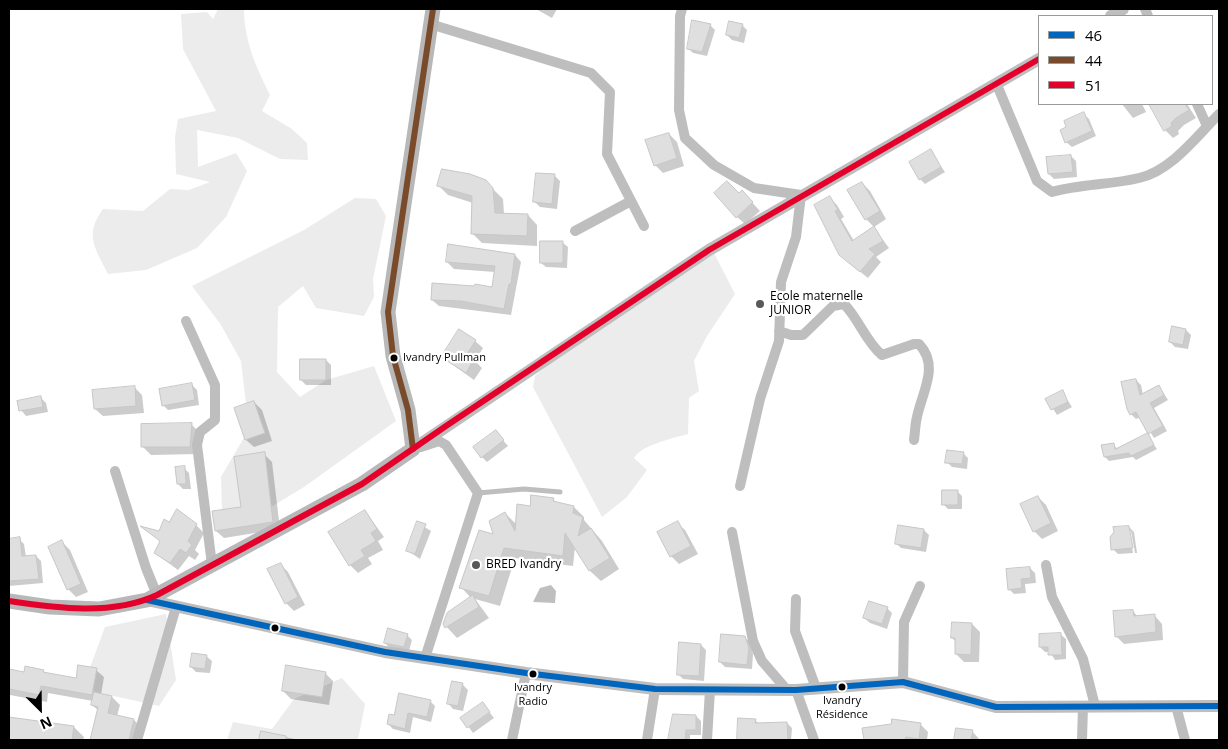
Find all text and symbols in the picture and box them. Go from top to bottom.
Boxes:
legend [1038,15,1213,105]
text: 46 [1085,25,1102,45]
text: 44 [1085,50,1102,70]
text: 51 [1085,75,1102,95]
place label: Ecole maternelle JUNIOR [770,290,863,318]
marker: Ecole maternelle JUNIOR [754,298,766,310]
place label: Ivandry Pullman [403,351,486,365]
marker: Ivandry Pullman [389,353,399,363]
place label: BRED Ivandry [486,558,561,572]
marker: BRED Ivandry [470,559,482,571]
unlabelled marker [270,623,280,633]
marker: Ivandry Radio [528,669,538,679]
place label: Ivandry Radio [514,681,552,707]
marker: Ivandry Résidence [837,682,847,692]
north arrow [15,684,65,734]
place label: Ivandry Résidence [816,694,868,720]
text: N [37,712,55,734]

